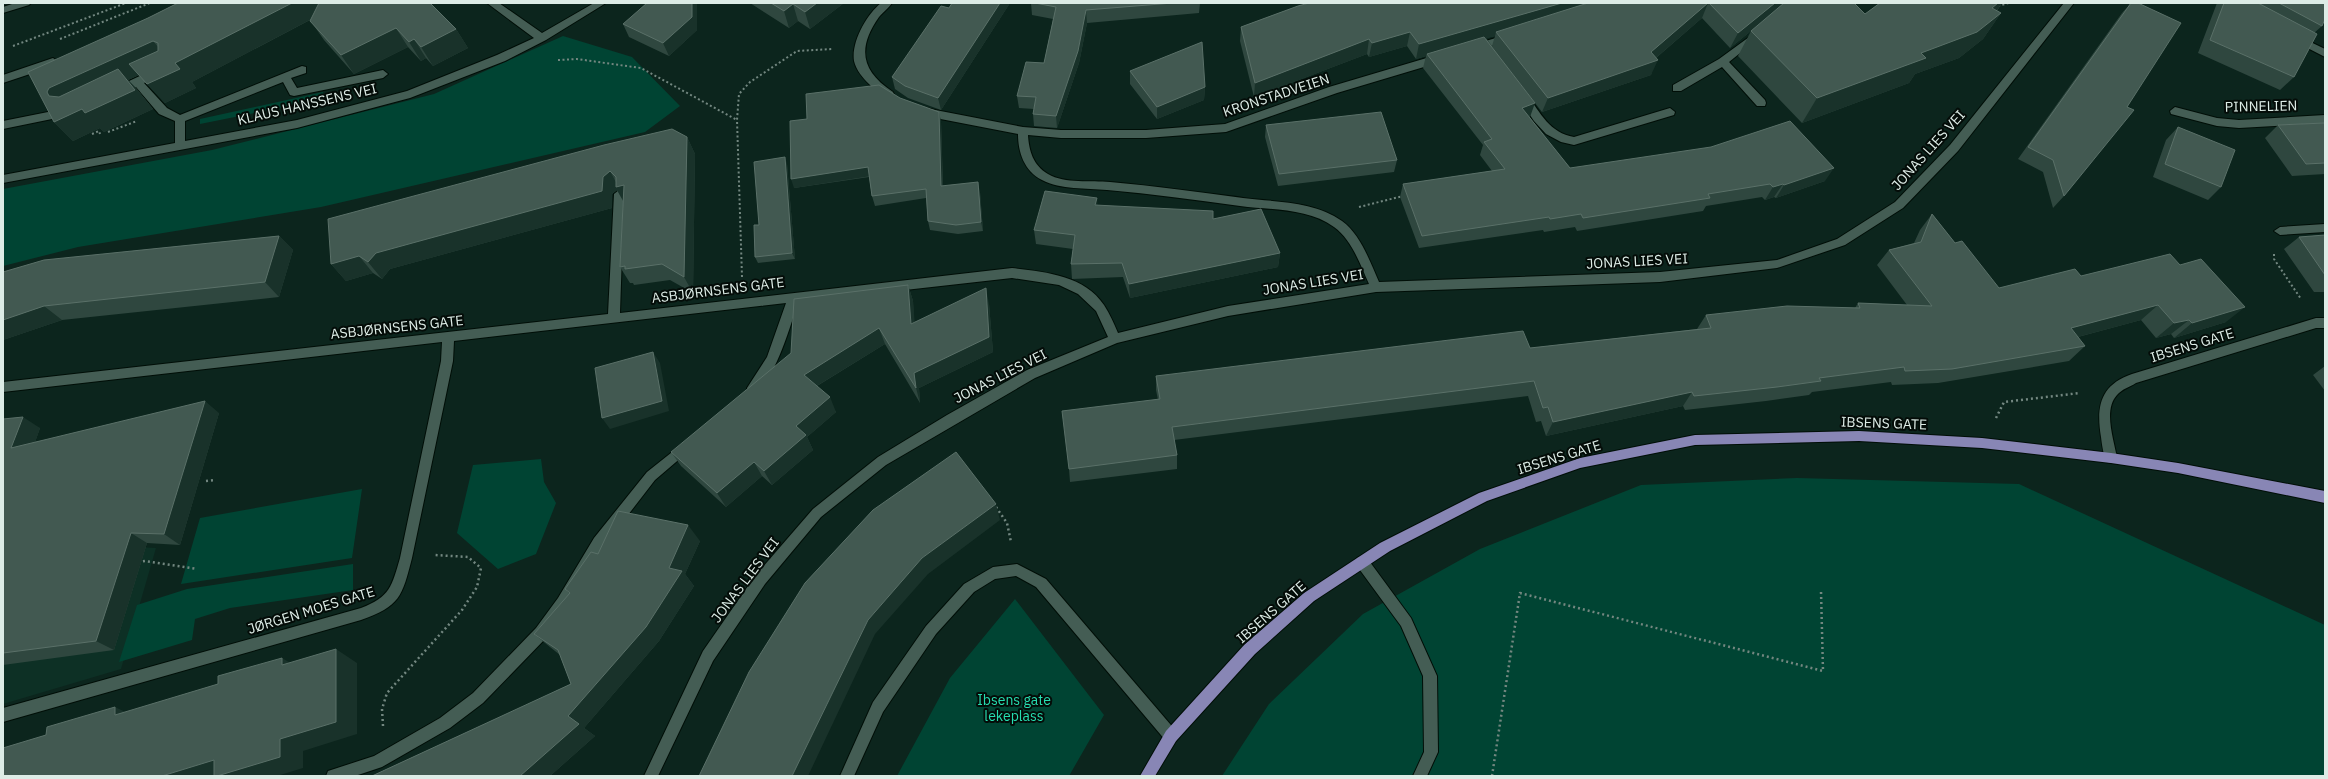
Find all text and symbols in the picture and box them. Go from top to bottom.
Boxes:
street label: KRONSTADVEIEN [1220,69,1332,121]
street label: KLAUS HANSSENS VEI [236,79,378,129]
street label: PINNELIEN [2224,96,2298,116]
street label: JONAS LIES VEI [1887,106,1969,194]
street label: JONAS LIES VEI [1586,249,1688,273]
street label: JONAS LIES VEI [1261,265,1365,299]
street label: ASBJØRNSENS GATE [651,273,785,307]
street label: ASBJØRNSENS GATE [330,311,464,343]
street label: IBSENS GATE [2148,324,2236,366]
street label: JONAS LIES VEI [951,345,1049,407]
street label: IBSENS GATE [1841,412,1927,434]
street label: IBSENS GATE [1515,436,1603,478]
street label: JONAS LIES VEI [707,534,783,626]
street label: IBSENS GATE [1233,577,1309,647]
street label: JØRGEN MOES GATE [245,582,377,638]
park label: Ibsens gate lekeplass [977,691,1051,725]

